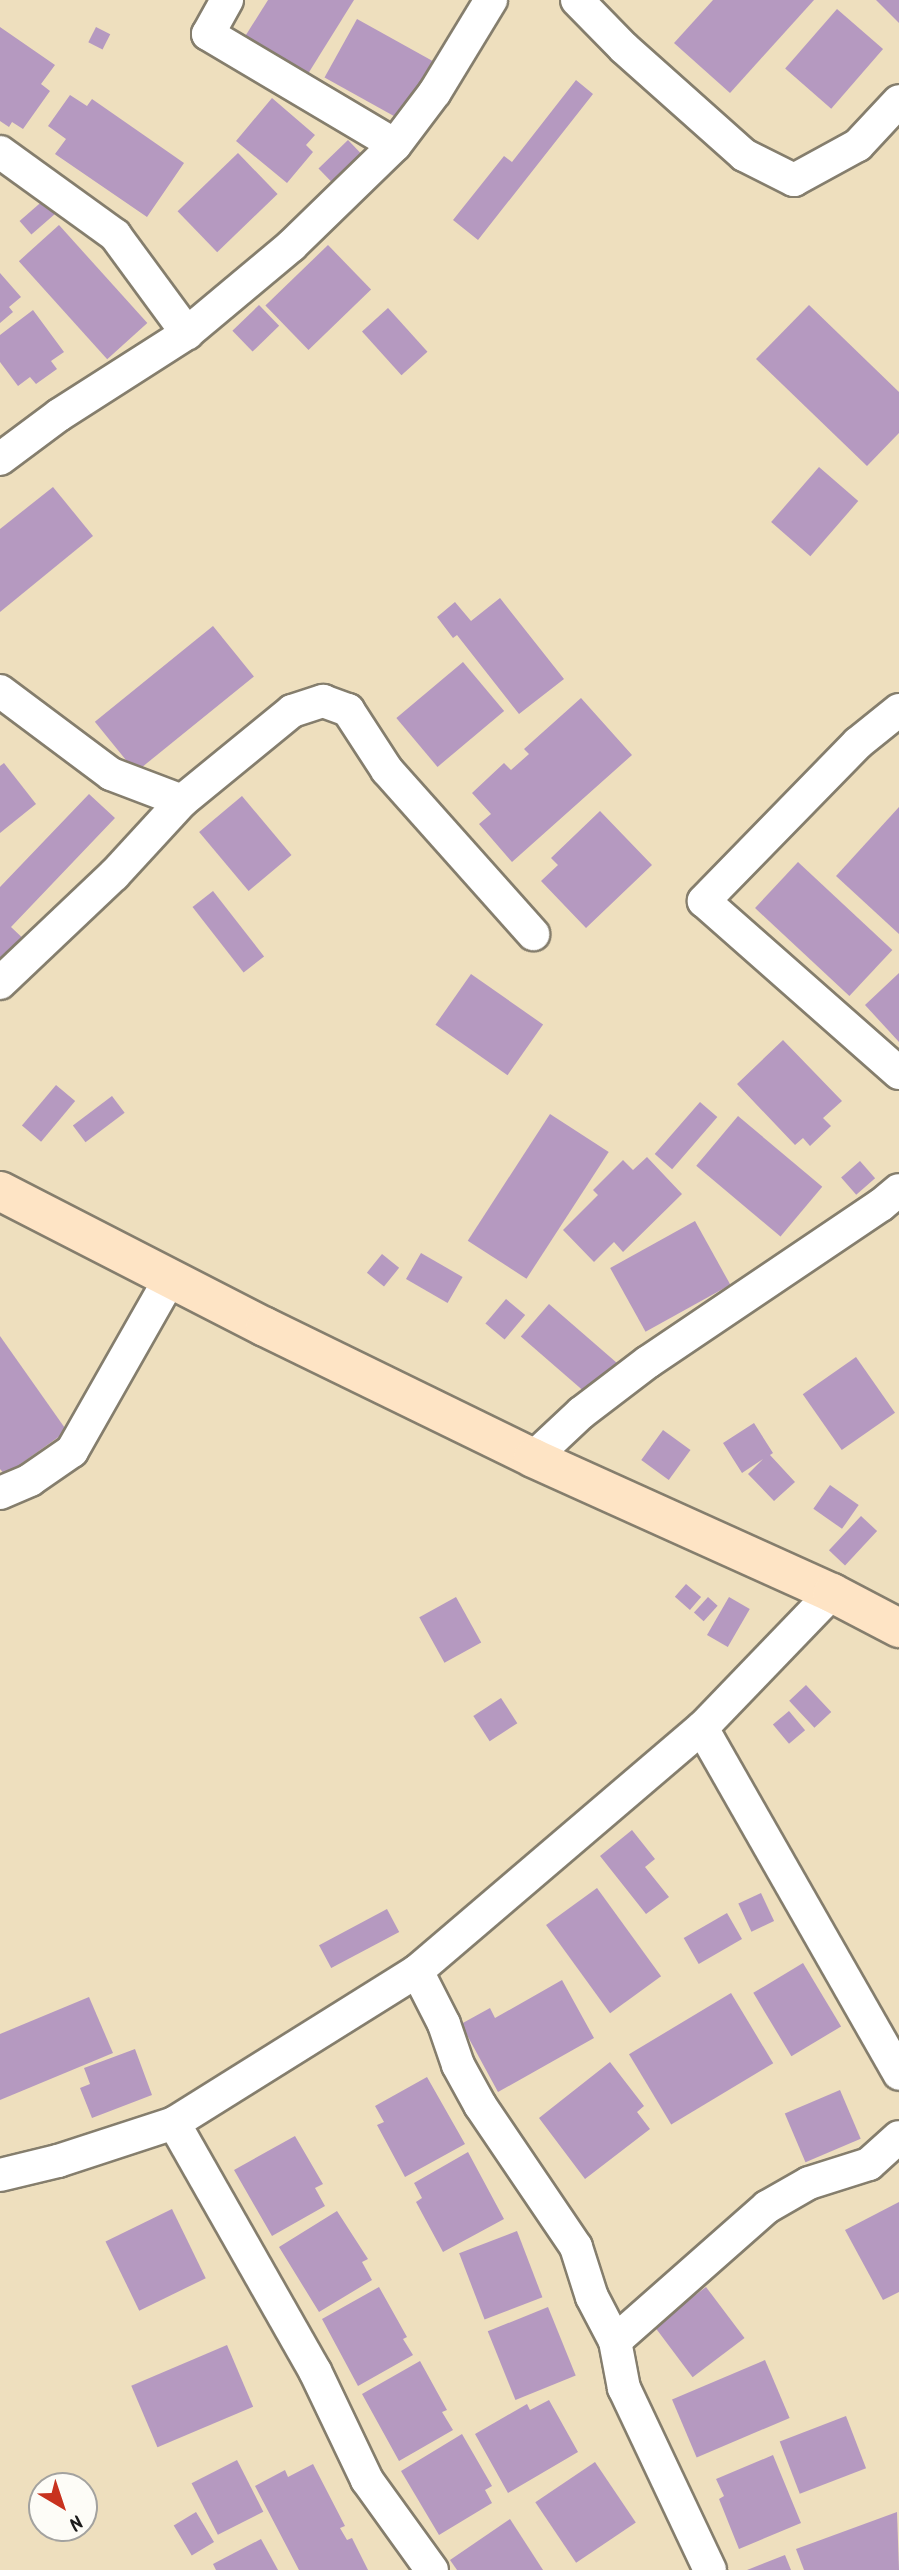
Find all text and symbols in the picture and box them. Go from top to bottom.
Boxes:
north arrow [28,2472,98,2542]
text: N [61,2506,89,2537]

